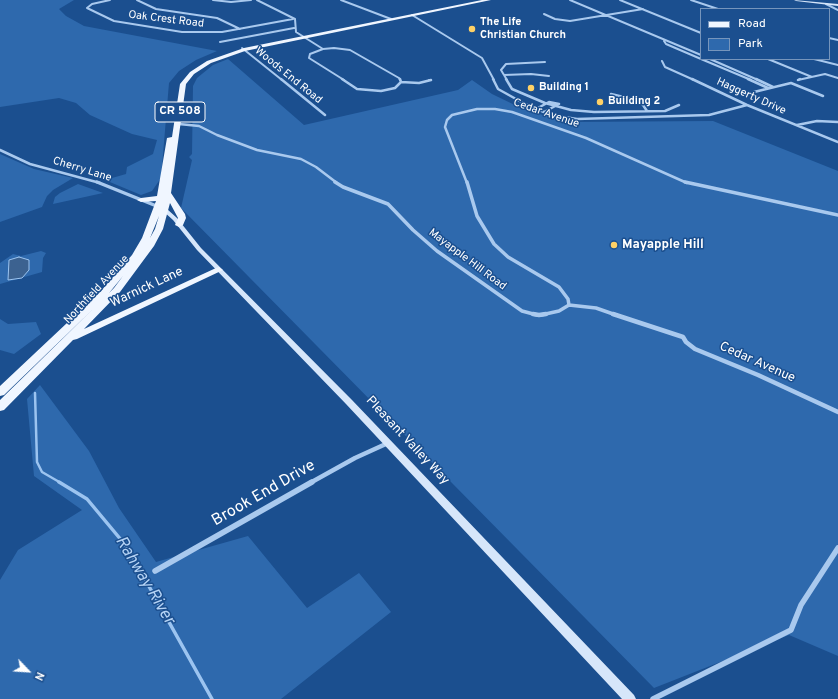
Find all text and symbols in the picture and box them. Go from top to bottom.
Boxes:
legend [700,8,830,60]
street label: Oak Crest Road [127,9,205,31]
place label: The Life Christian Church [480,16,566,42]
text: Road [738,16,766,32]
marker: The Life Christian Church [467,24,477,34]
text: Park [738,36,763,52]
street label: Woods End Road [252,45,324,107]
street label: Haggerty Drive [714,76,788,118]
place label: Building 1 [539,81,589,95]
marker: Building 1 [526,83,536,93]
place label: Building 2 [608,95,660,109]
street label: Cedar Avenue [511,97,581,131]
marker: Building 2 [595,97,605,107]
road number: CR 508 [155,102,205,122]
street label: Cherry Lane [51,155,113,185]
street label: Mayapple Hill Road [426,226,508,294]
place label: Mayapple Hill [622,237,704,253]
marker: Mayapple Hill [609,240,619,250]
street label: Northfield Avenue [62,253,132,327]
street label: Warnick Lane [108,264,186,312]
street label: Cedar Avenue [717,339,797,387]
street label: Pleasant Valley Way [362,393,452,489]
street label: Brook End Drive [209,457,319,531]
water label: Rahway River [110,533,178,629]
north arrow [8,651,48,691]
text: N [31,670,47,683]

